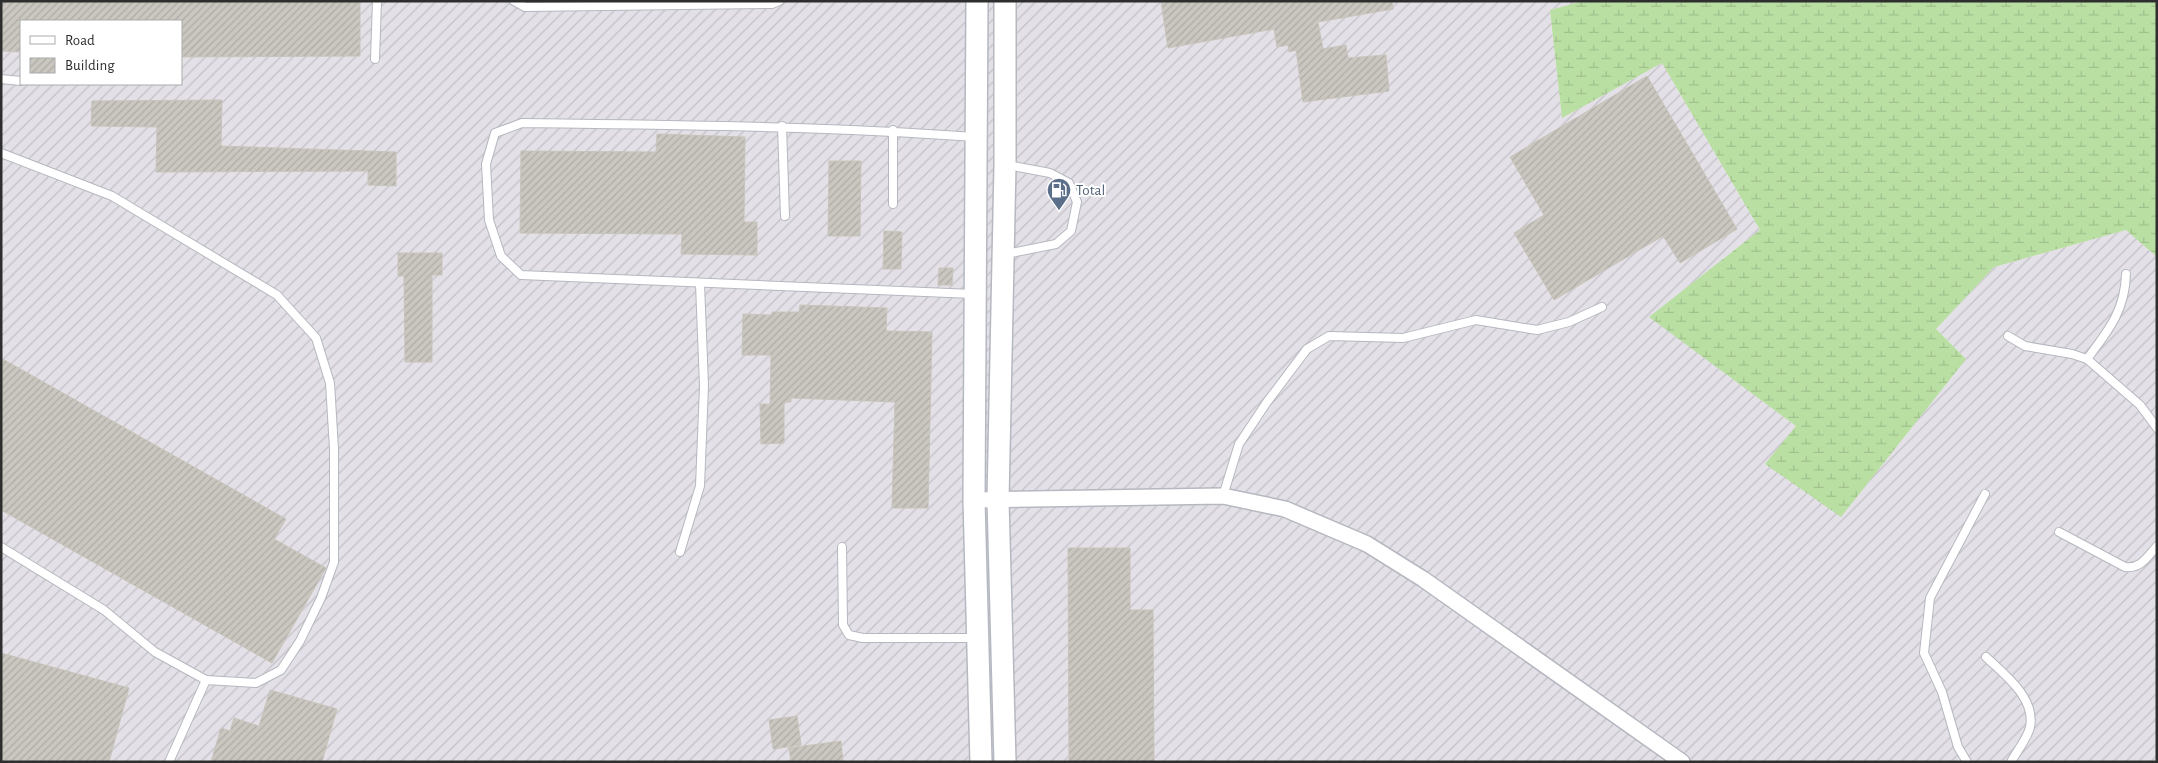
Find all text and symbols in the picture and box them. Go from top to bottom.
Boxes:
legend [20,20,182,85]
text: Road [65,33,95,48]
text: Building [65,58,115,73]
fuel station icon: Total [1046,177,1072,211]
place label: Total [1076,183,1105,198]

